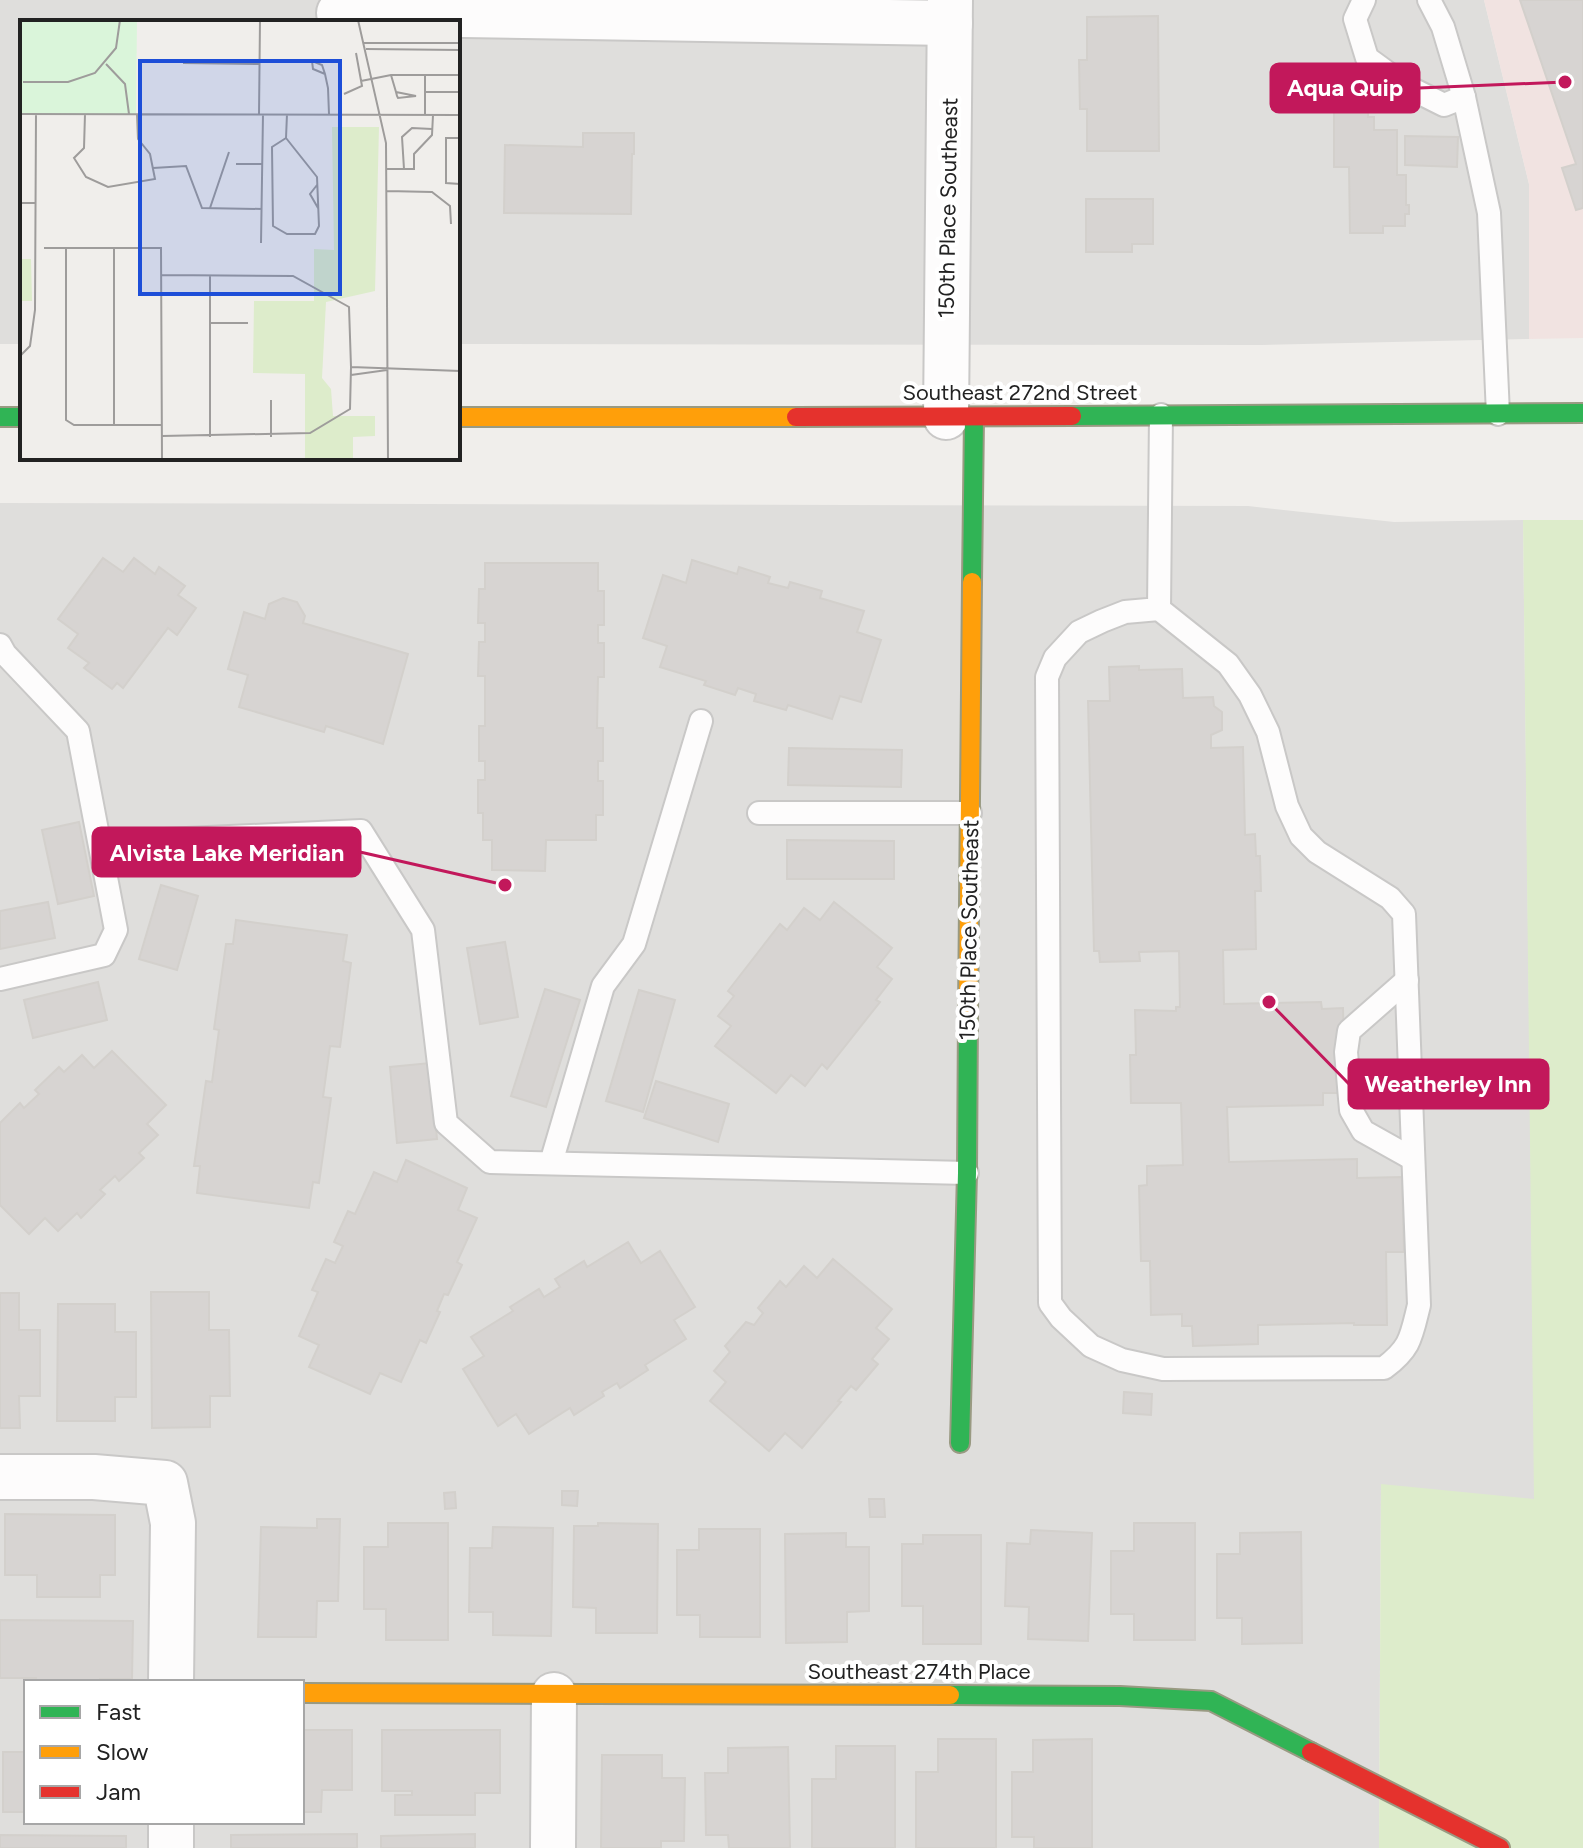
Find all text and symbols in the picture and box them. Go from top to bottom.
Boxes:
inset map [20,20,460,460]
callout: Aqua Quip [1271,64,1419,112]
text: Aqua Quip [1287,73,1403,102]
street label: 150th Place Southeast [933,97,963,319]
street label: Southeast 272nd Street [903,379,1137,406]
street label: 150th Place Southeast [954,819,984,1041]
callout: Alvista Lake Meridian [93,828,360,876]
text: Alvista Lake Meridian [109,838,345,867]
callout: Weatherley Inn [1349,1060,1548,1108]
text: Weatherley Inn [1365,1069,1531,1098]
street label: Southeast 274th Place [808,1658,1030,1685]
legend [24,1680,304,1824]
text: Fast [96,1697,141,1726]
text: Slow [96,1737,149,1766]
text: Jam [96,1777,141,1806]

